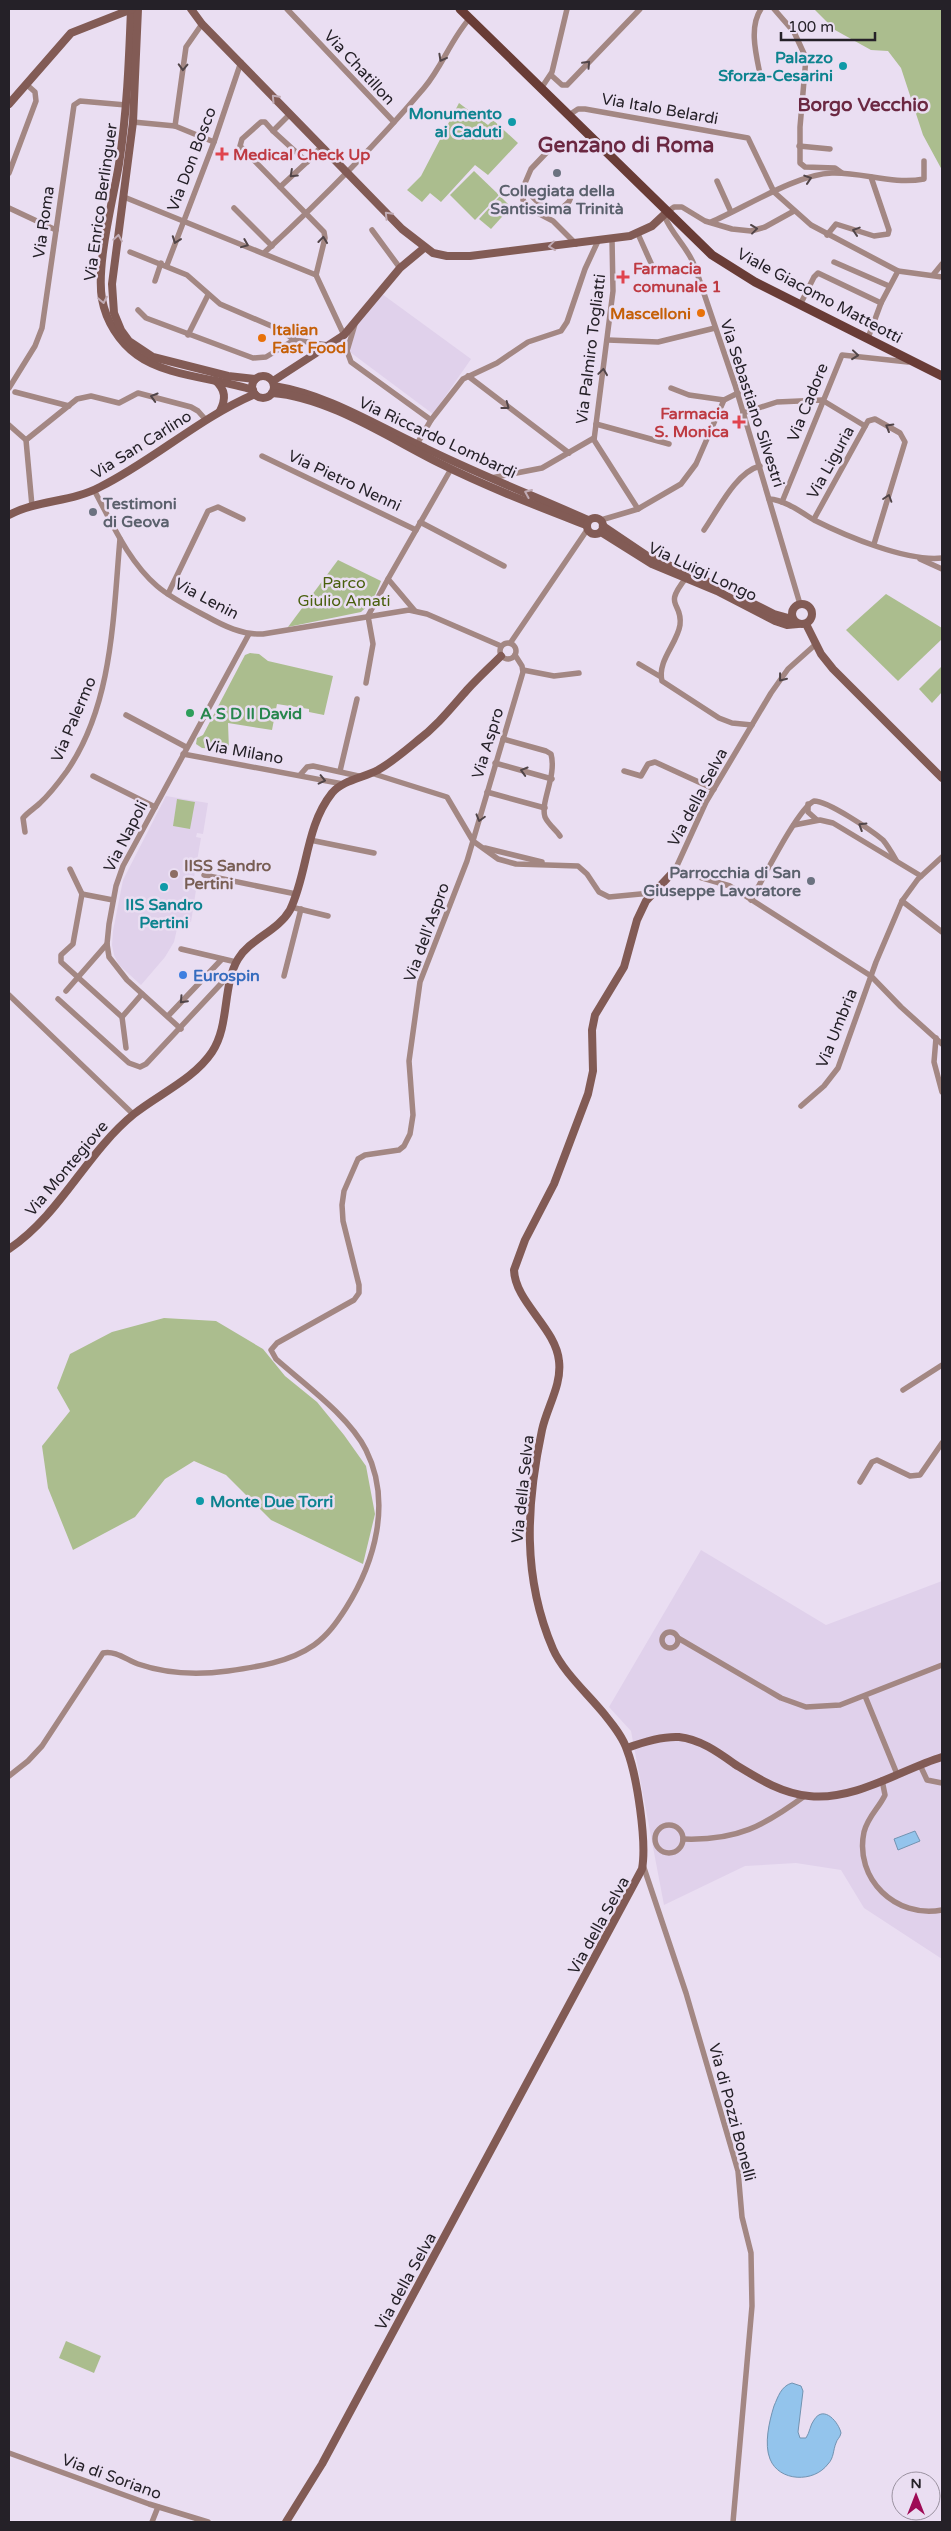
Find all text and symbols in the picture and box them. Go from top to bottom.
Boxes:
scale bar [781,10,875,42]
text: 100 m [788,18,834,36]
street label: Via Chatillon [319,26,399,109]
place label: Palazzo Sforza-Cesarini [718,48,833,86]
one-way arrow [439,53,449,62]
marker: Palazzo Sforza-Cesarini [837,60,849,72]
one-way arrow [581,61,590,70]
one-way arrow [178,64,188,72]
street label: Via Italo Belardi [600,89,720,129]
district label: Borgo Vecchio [797,94,929,117]
one-way arrow [272,95,281,104]
street label: Via Don Bosco [163,104,221,214]
place label: Monumento ai Caduti [409,104,502,142]
marker: Monumento ai Caduti [506,116,518,128]
street label: Via Enrico Berlinguer [80,121,122,282]
district label: Genzano di Roma [538,133,714,158]
place label: Medical Check Up [233,145,370,165]
marker: Medical Check Up [215,147,229,161]
marker: Collegiata della Santissima Trinità [551,167,563,179]
one-way arrow [290,168,299,177]
one-way arrow [803,174,811,184]
place label: Collegiata della Santissima Trinità [490,181,624,219]
street label: Via Roma [29,185,59,260]
one-way arrow [385,212,394,221]
one-way arrow [750,224,758,235]
one-way arrow [852,226,860,236]
one-way arrow [112,234,123,242]
one-way arrow [172,235,182,243]
one-way arrow [317,236,328,244]
one-way arrow [240,238,249,249]
one-way arrow [548,240,556,251]
street label: Viale Giacomo Matteotti [733,244,906,348]
place label: Farmacia comunale 1 [633,259,722,297]
marker: Farmacia comunale 1 [617,271,629,283]
street label: Via Palmiro Togliatti [572,273,610,425]
one-way arrow [97,296,107,305]
place label: Mascelloni [610,304,691,324]
marker: Mascelloni [695,307,707,319]
street label: Via Sebastiano Silvestri [715,317,789,490]
place label: Italian Fast Food [272,320,346,358]
marker: Italian Fast Food [256,332,268,344]
one-way arrow [851,349,859,360]
street label: Via Cadore [783,360,833,445]
one-way arrow [597,368,608,376]
one-way arrow [151,392,159,402]
street label: Via Riccardo Lombardi [355,392,520,483]
one-way arrow [500,400,509,408]
place label: Farmacia S. Monica [655,404,729,442]
street label: Via San Carlino [88,406,195,484]
marker: Farmacia S. Monica [733,416,745,428]
street label: Via Liguria [803,423,859,502]
one-way arrow [885,423,894,433]
street label: Via Pietro Nenni [285,446,404,516]
one-way arrow [524,489,533,500]
place label: Testimoni di Geova [102,494,177,532]
one-way arrow [883,494,893,502]
marker: Testimoni di Geova [87,506,99,518]
street label: Via Luigi Longo [645,538,760,606]
park label: Parco Giulio Amati [297,573,391,611]
street label: Via Lenin [171,574,242,624]
one-way arrow [779,672,787,681]
street label: Via Palermo [47,674,101,765]
place label: A S D Il David [200,704,302,724]
street label: Via Aspro [468,705,508,781]
marker: A S D Il David [184,707,196,719]
street label: Via Milano [203,735,285,769]
street label: Via della Selva [664,745,732,850]
one-way arrow [520,767,528,777]
one-way arrow [317,774,326,785]
street label: Via Napoli [99,797,152,876]
one-way arrow [475,813,485,822]
one-way arrow [859,823,868,833]
place label: IISS Sandro Pertini [184,856,272,894]
place label: Parrocchia di San Giuseppe Lavoratore [643,863,801,901]
marker: IISS Sandro Pertini [168,868,180,880]
marker: Parrocchia di San Giuseppe Lavoratore [805,875,817,887]
street label: Via dell'Aspro [400,880,454,985]
marker: IIS Sandro Pertini [158,881,170,893]
place label: IIS Sandro Pertini [125,895,203,933]
place label: Eurospin [193,966,260,986]
marker: Eurospin [177,969,189,981]
street label: Via Umbria [812,986,862,1071]
one-way arrow [180,994,189,1003]
street label: Via Montegiove [21,1117,113,1221]
street label: Via della Selva [507,1434,539,1544]
place label: Monte Due Torri [210,1492,333,1512]
marker: Monte Due Torri [194,1495,206,1507]
street label: Via della Selva [564,1873,634,1978]
street label: Via di Pozzi Bonelli [704,2041,760,2184]
street label: Via della Selva [371,2229,441,2334]
street label: Via di Soriano [59,2450,164,2504]
north arrow [891,2471,941,2521]
text: N [910,2475,922,2492]

